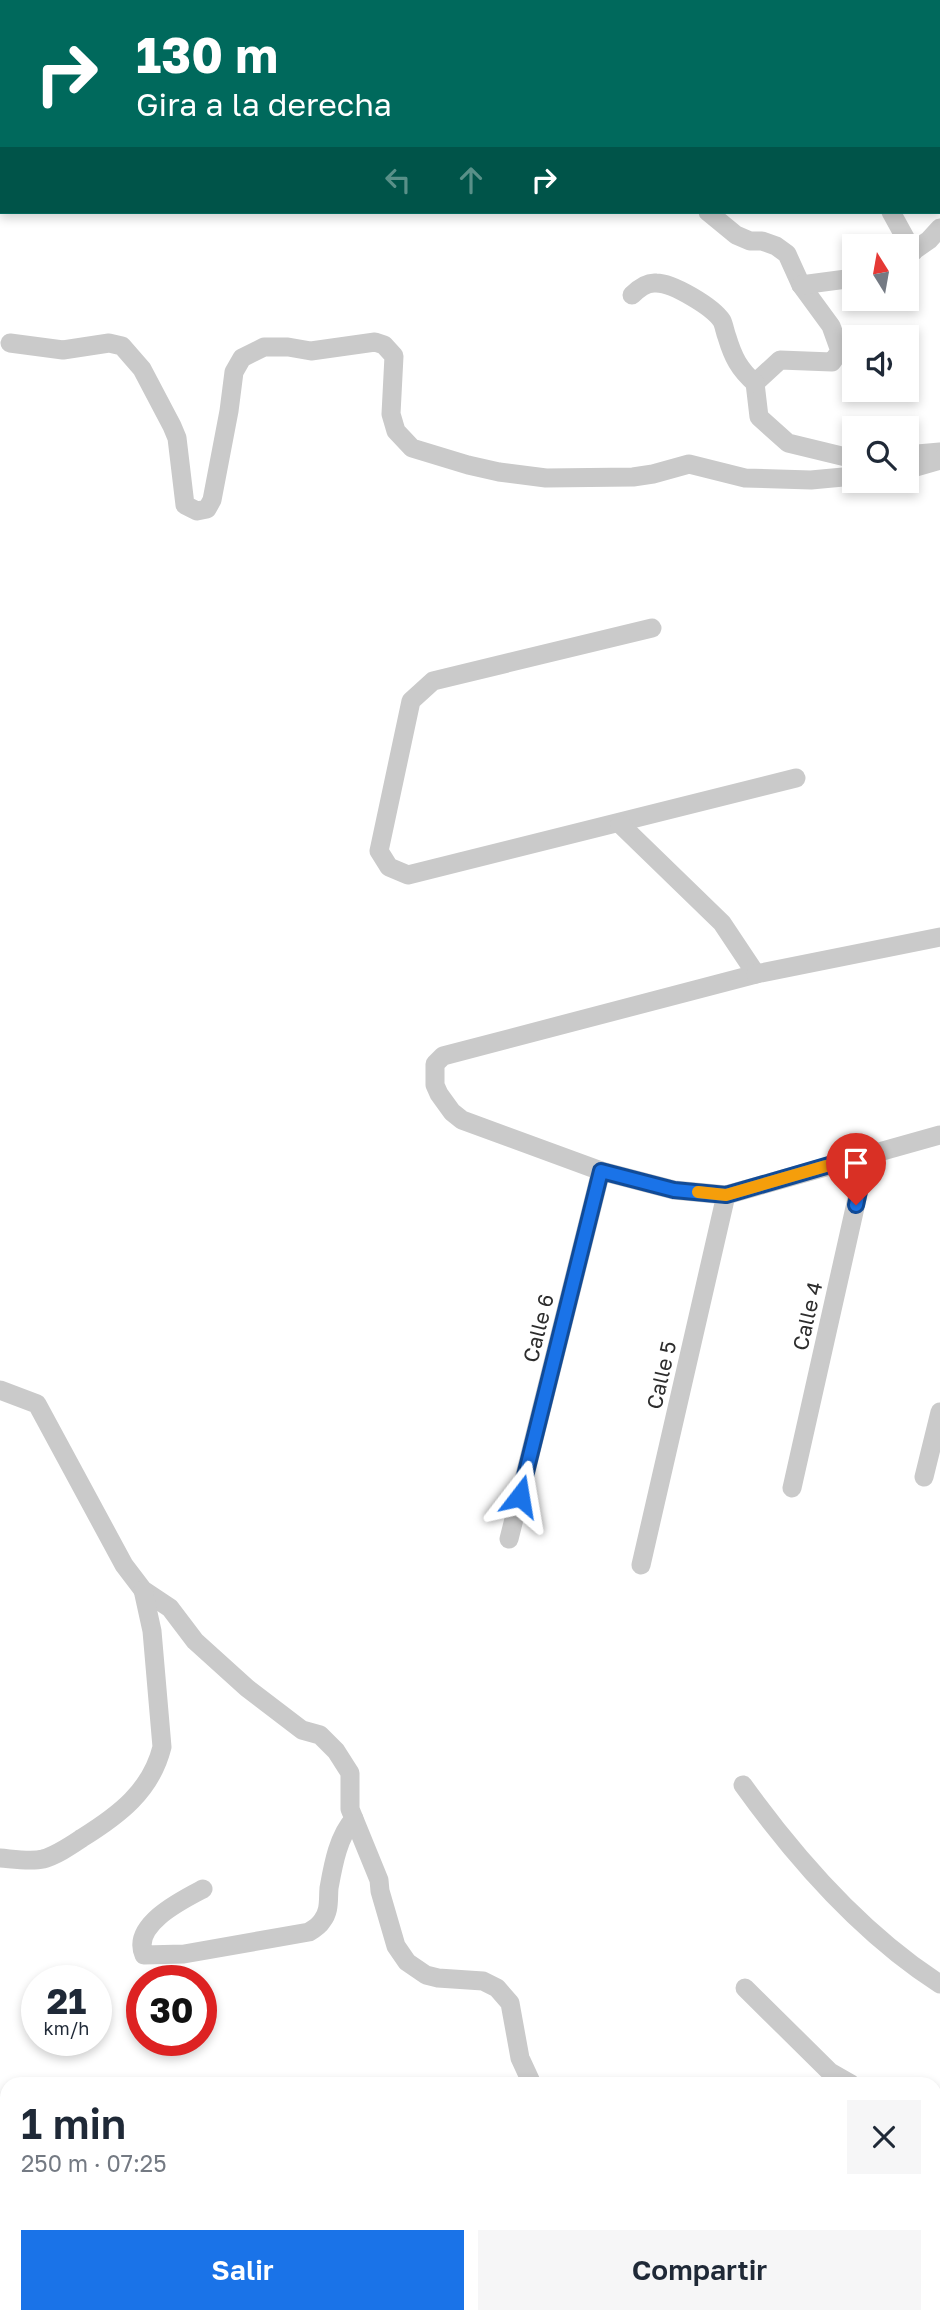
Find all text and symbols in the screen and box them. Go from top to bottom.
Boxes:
text: 130 m [136,25,278,84]
icon: right [21,28,112,119]
text: Gira a la derecha [136,85,392,123]
icon: left [379,161,417,199]
icon: ahead [452,161,490,199]
icon: right [525,161,563,199]
north arrow [842,234,919,312]
map controls [842,234,919,493]
button: sound [842,325,919,402]
button: search [842,416,919,493]
pin [826,1133,886,1205]
icon: arrive [837,1144,875,1182]
street label: Calle 4 [787,1279,827,1353]
street label: Calle 6 [517,1291,559,1365]
street label: Calle 5 [641,1338,681,1412]
position arrow [483,1459,557,1533]
speed limit sign: 30 [126,1965,217,2056]
text: 21 [47,1980,86,2022]
text: km/h [44,2017,89,2039]
text: 1 min [21,2098,126,2148]
button: close [847,2100,921,2174]
text: 250 m · 07:25 [21,2149,166,2177]
button: Salir [21,2230,464,2310]
button: Compartir [478,2230,921,2310]

